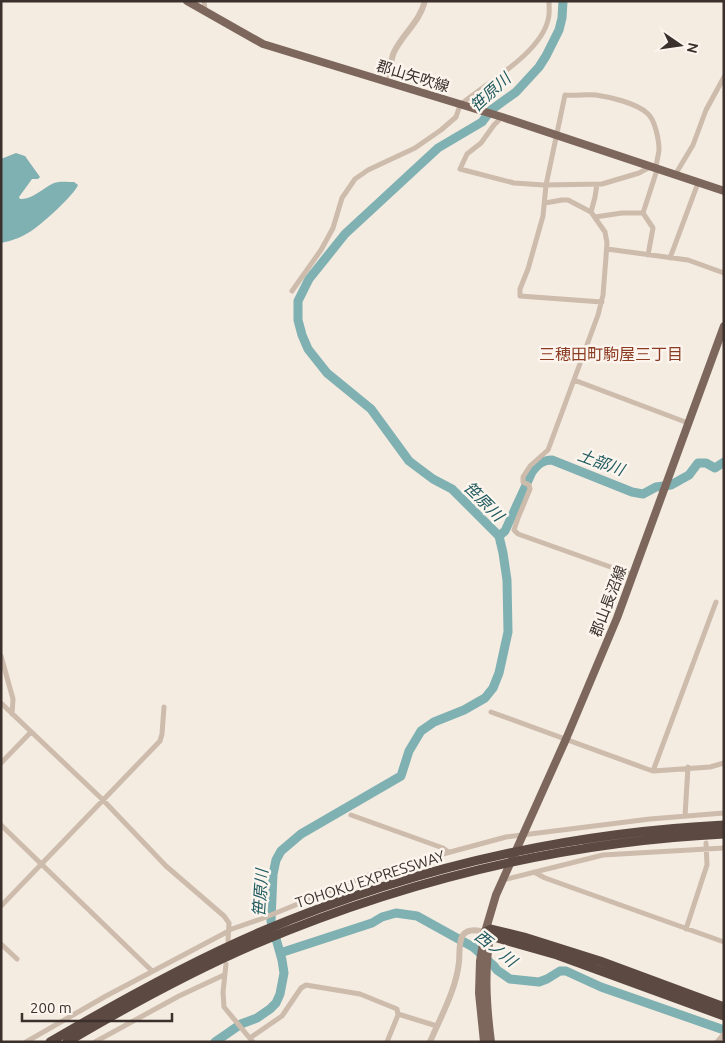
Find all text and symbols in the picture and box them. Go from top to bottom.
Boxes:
north arrow [655,20,705,70]
text: N [684,41,702,55]
street label: 郡山矢吹線 [375,57,451,95]
water label: 笹原川 [466,68,515,115]
district label: 三穂田町駒屋三丁目 [539,345,683,363]
water label: 土部川 [575,445,629,479]
water label: 笹原川 [461,478,509,526]
street label: 郡山長沼線 [587,563,629,639]
street label: TOHOKU EXPRESSWAY [293,847,447,911]
water label: 笹原川 [249,866,271,918]
water label: 西ノ川 [472,926,522,971]
scale bar [22,990,172,1022]
text: 200 m [30,999,72,1016]

